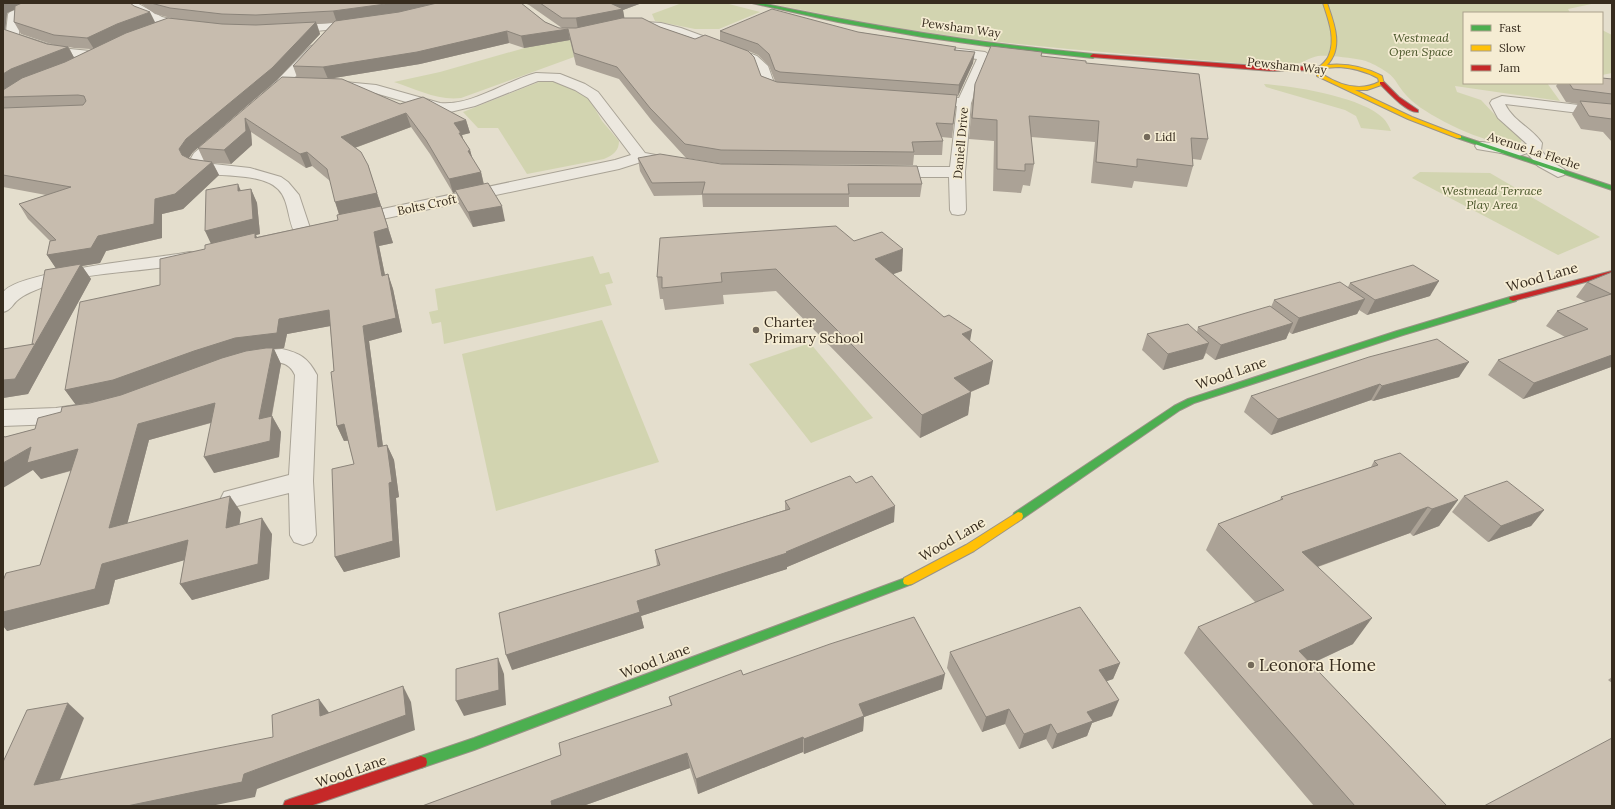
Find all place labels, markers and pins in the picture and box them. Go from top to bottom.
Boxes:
place label: Lidl [1155,129,1176,144]
marker: Lidl [1142,132,1152,142]
place label: Charter Primary School [764,313,864,347]
marker: Charter Primary School [751,325,761,335]
place label: Leonora Home [1259,654,1376,676]
marker: Leonora Home [1246,660,1256,670]

